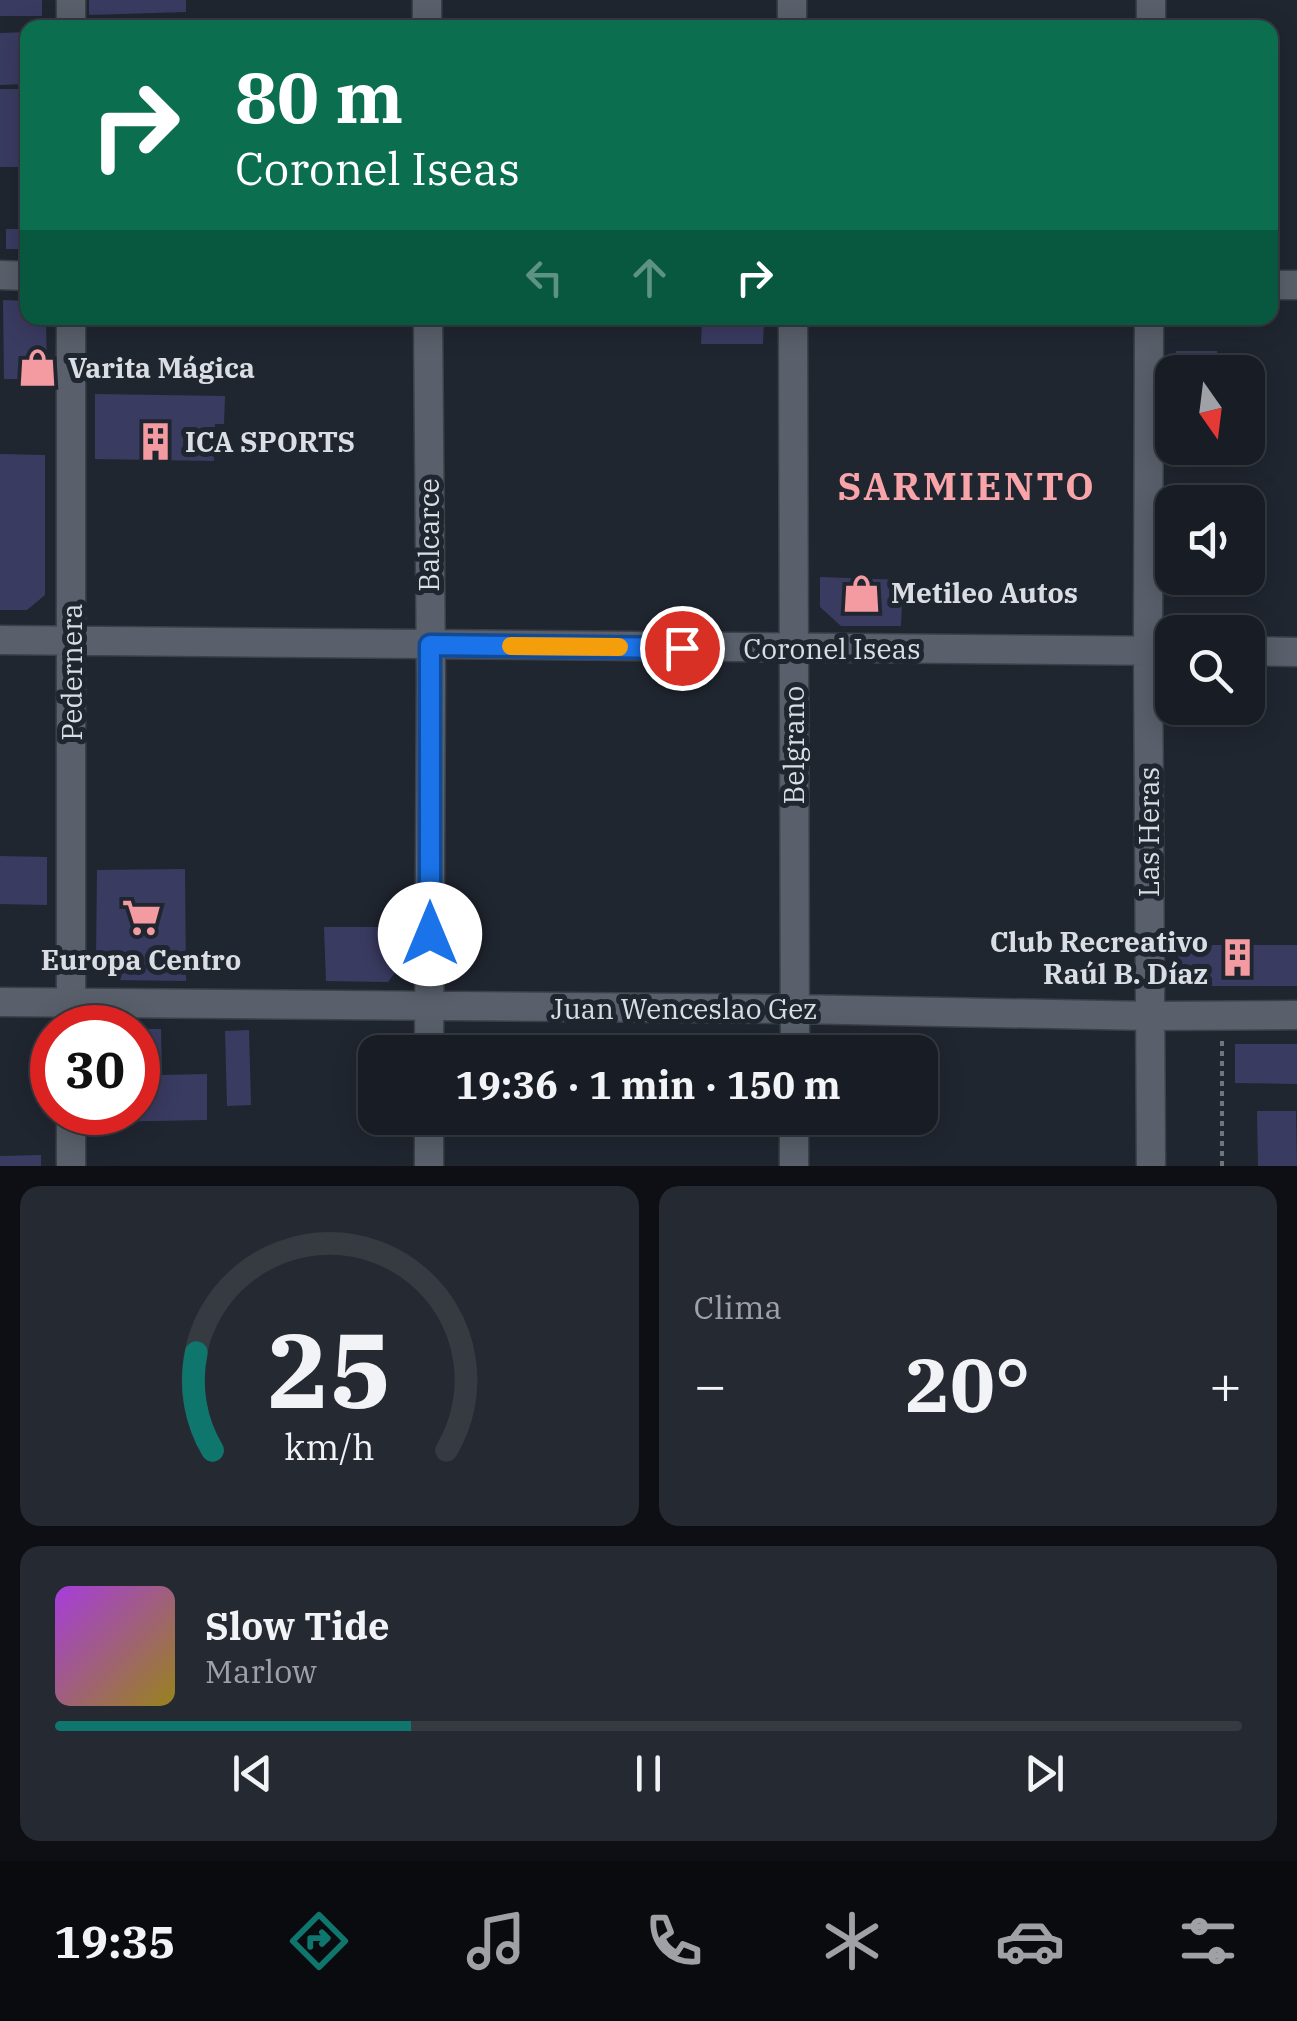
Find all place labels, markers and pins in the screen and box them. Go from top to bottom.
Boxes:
shop icon: Varita Mágica [17,347,59,389]
place label: Varita Mágica [68,349,255,386]
building icon: ICA SPORTS [134,421,176,463]
place label: ICA SPORTS [185,423,355,460]
shop icon: Metileo Autos [840,572,882,614]
place label: Metileo Autos [891,574,1078,611]
pin [640,606,725,691]
supermarket icon: Europa Centro [120,896,162,938]
place label: Club Recreativo Raúl B. Díaz [990,923,1208,992]
building icon: Club Recreativo Raúl B. Díaz [1217,937,1259,979]
place label: Europa Centro [41,941,241,978]

